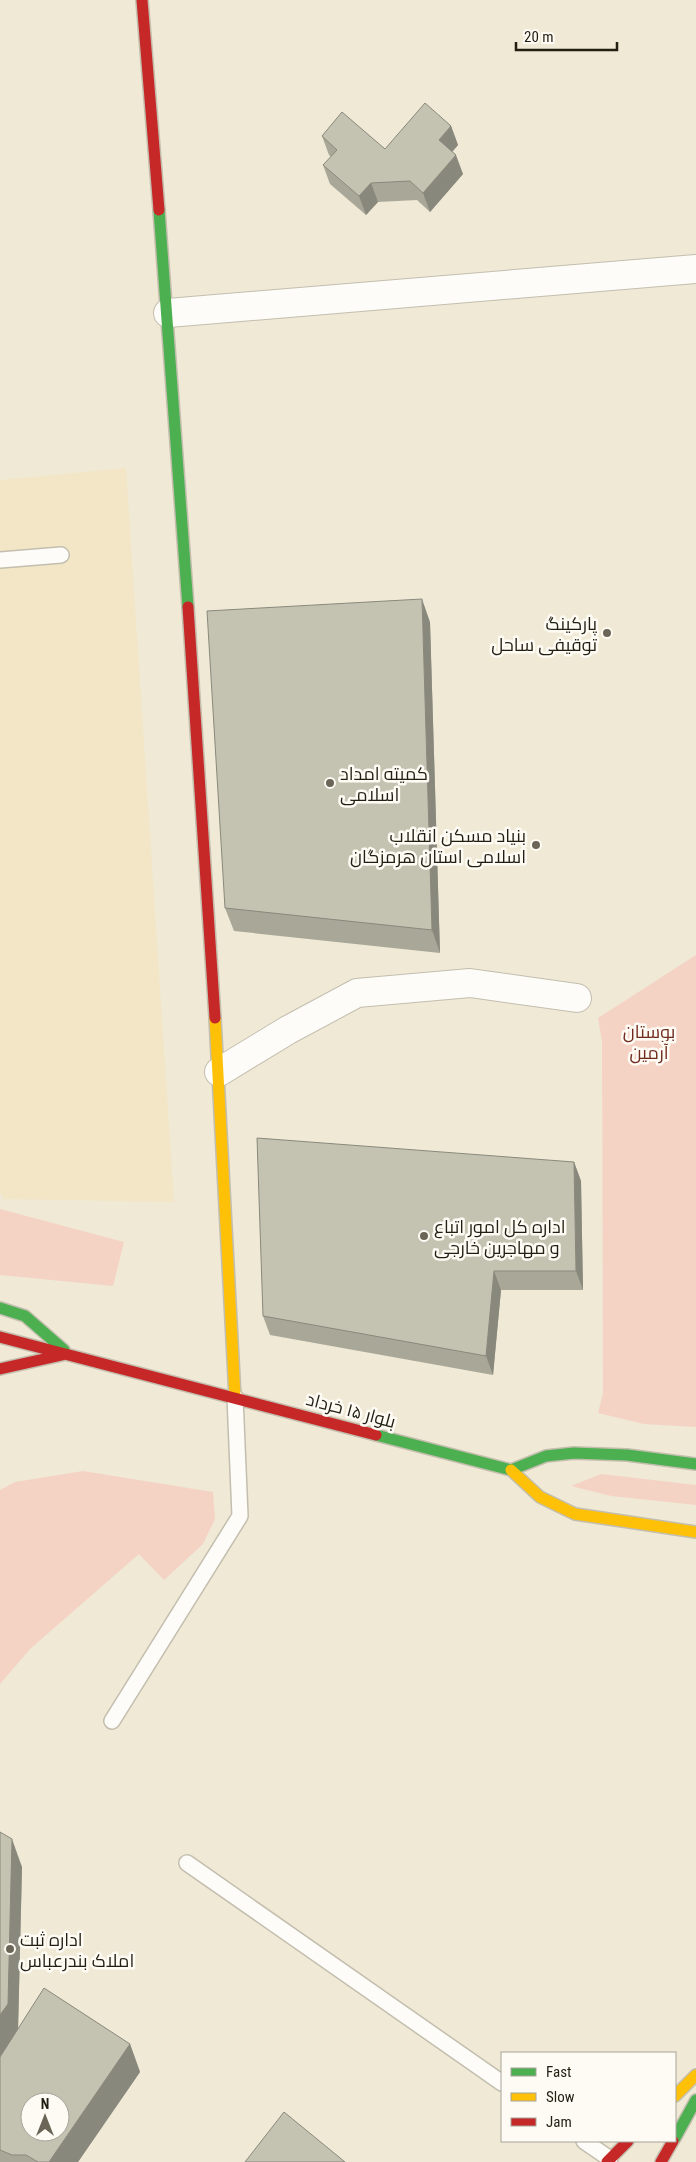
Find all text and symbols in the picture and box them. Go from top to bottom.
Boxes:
scale bar [516,20,617,52]
text: 20 m [524,28,554,46]
place label: پارکینگ توقیفی ساحل [491,613,597,656]
marker: پارکینگ توقیفی ساحل [601,627,613,639]
place label: کمیته امداد اسلامی [340,763,428,806]
marker: کمیته امداد اسلامی [324,777,336,789]
place label: بنیاد مسکن انقلاب اسلامی استان هرمزگان [350,825,526,868]
marker: بنیاد مسکن انقلاب اسلامی استان هرمزگان [530,839,542,851]
park label: بوستان آرمین [623,1021,675,1064]
place label: اداره کل امور اتباع و مهاجرین خارجی [434,1216,566,1259]
marker: اداره کل امور اتباع و مهاجرین خارجی [418,1230,430,1242]
street label: بلوار ۱۵ خرداد [304,1388,398,1433]
place label: اداره ثبت املاک بندرعباس [20,1929,134,1972]
marker: اداره ثبت املاک بندرعباس [4,1943,16,1955]
legend [501,2052,676,2142]
text: Fast [546,2063,571,2081]
text: Slow [546,2088,575,2106]
north arrow [20,2092,70,2142]
text: N [41,2096,49,2112]
text: Jam [546,2113,572,2131]

